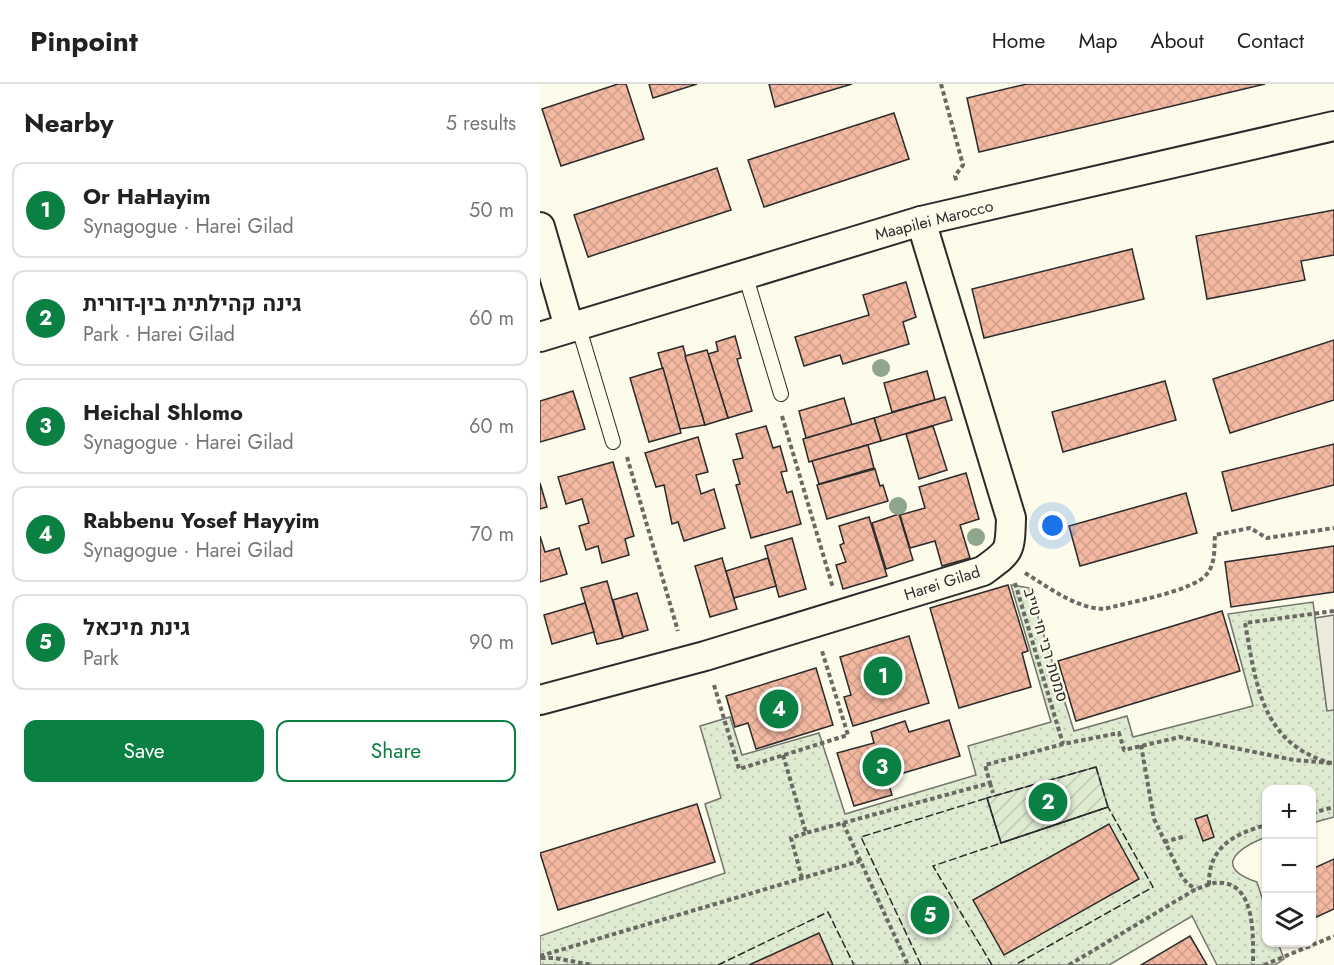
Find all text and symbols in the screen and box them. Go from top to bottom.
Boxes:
text: Pinpoint [30,21,138,62]
text: Home [992,26,1045,56]
text: Map [1078,26,1118,56]
text: About [1151,26,1204,56]
text: Contact [1237,26,1304,56]
text: Nearby [24,104,113,142]
text: 5 results [446,109,516,138]
text: Or HaHayim [83,180,210,212]
street label: Maapilei Marocco [872,194,996,246]
text: 1 [40,196,51,225]
text: 50 m [469,196,514,225]
text: Synagogue · Harei Gilad [83,212,294,241]
text: גינה קהילתית בין-דורית [83,287,302,319]
text: 2 [39,304,52,333]
text: 60 m [469,304,514,333]
text: Park · Harei Gilad [83,320,235,349]
text: Heichal Shlomo [83,396,243,428]
text: 3 [39,412,52,441]
text: 60 m [469,412,514,441]
text: Synagogue · Harei Gilad [83,428,294,457]
text: Rabbenu Yosef Hayyim [83,504,320,536]
your location [1038,511,1067,540]
text: 4 [39,520,52,549]
text: 70 m [470,520,514,549]
text: Synagogue · Harei Gilad [83,536,294,565]
street label: Harei Gilad [901,560,983,606]
street label: סמטת רבי חי טייב [1018,585,1074,705]
text: גינת מיכאל [83,611,190,643]
text: 5 [39,628,52,657]
text: 90 m [469,628,514,657]
text: Park [83,644,119,673]
pin: 1 [864,654,902,698]
pin: 4 [760,686,798,732]
button: Save [24,720,264,782]
button: Share [276,720,516,782]
pin: 3 [862,744,902,790]
pin: 2 [1028,780,1068,824]
map controls [1262,785,1316,947]
button: + [1262,785,1316,839]
button: − [1262,839,1316,893]
pin: 5 [910,892,950,938]
button: layers [1262,893,1316,947]

